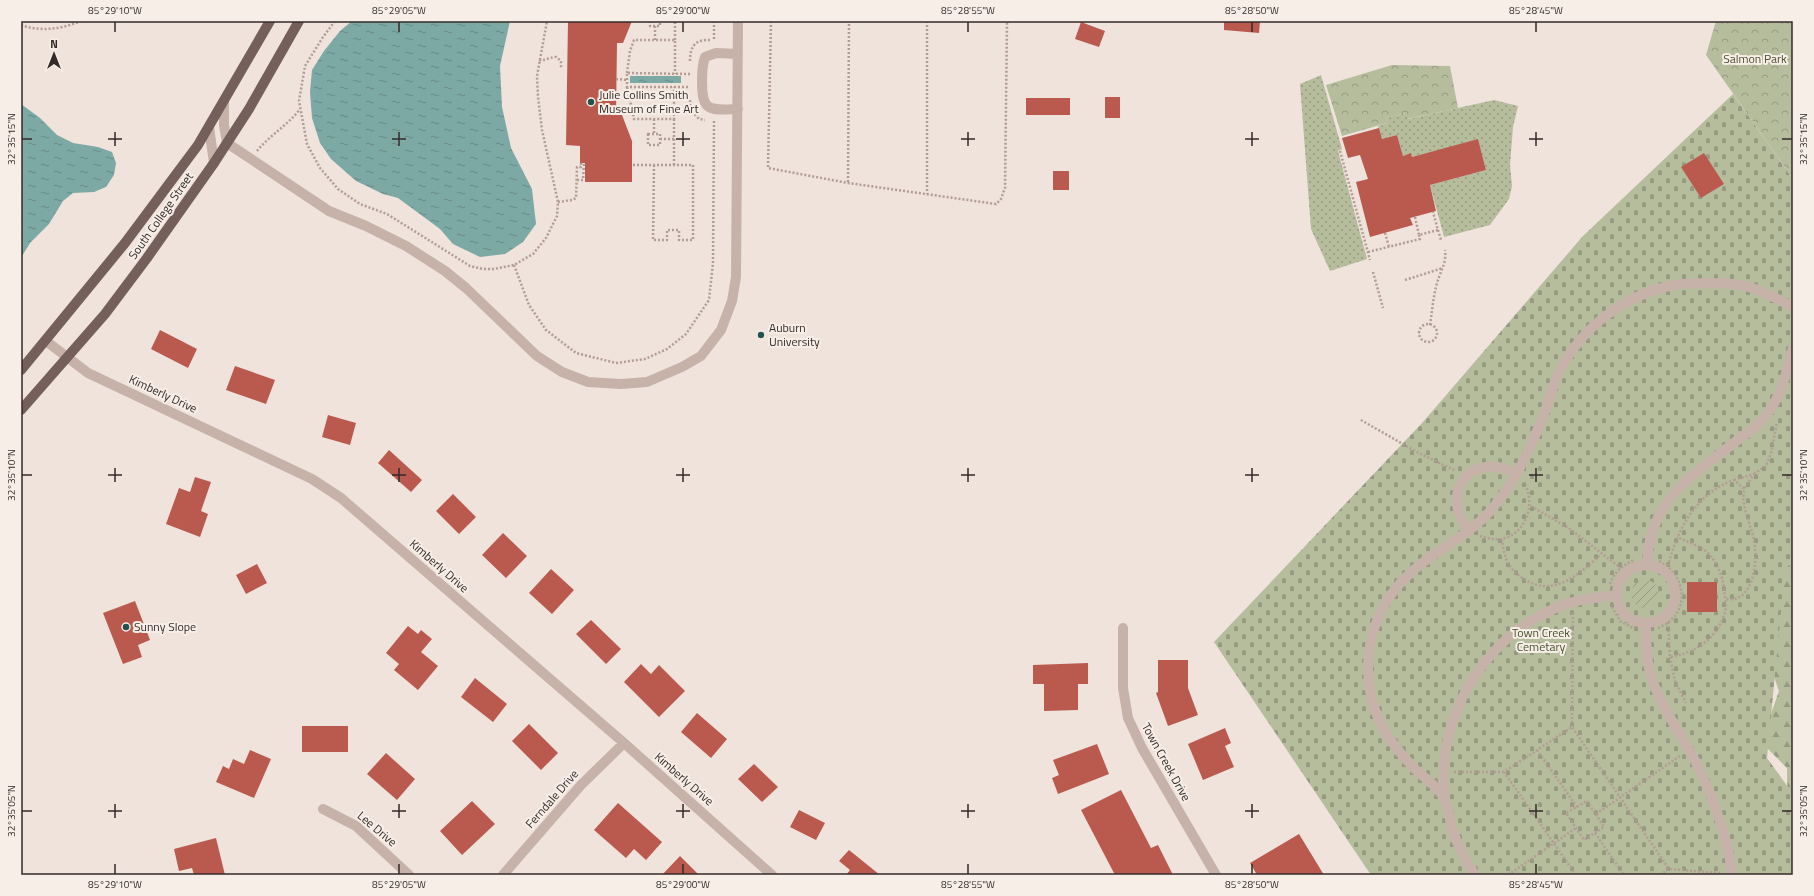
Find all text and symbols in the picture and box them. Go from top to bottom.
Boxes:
text: 85°29'10"W [88,3,142,18]
text: 85°29'05"W [372,3,426,18]
text: 85°29'00"W [656,3,710,18]
text: 85°28'55"W [941,3,995,18]
text: 85°28'50"W [1225,3,1279,18]
text: 85°28'45"W [1509,3,1563,18]
north arrow [34,34,74,74]
text: N [50,36,58,52]
park label: Salmon Park [1723,49,1787,68]
place label: Julie Collins Smith Museum of Fine Art [599,85,699,118]
marker: Julie Collins Smith Museum of Fine Art [586,97,596,107]
text: 32°35'15"N [4,113,19,165]
text: 32°35'15"N [1796,113,1811,165]
street label: South College Street [123,168,198,263]
place label: Auburn University [769,318,820,351]
marker: Auburn University [756,330,766,340]
street label: Kimberly Drive [126,369,201,418]
text: 32°35'10"N [4,449,19,501]
text: 32°35'10"N [1796,449,1811,501]
street label: Kimberly Drive [405,534,473,597]
place label: Sunny Slope [134,617,196,636]
marker: Sunny Slope [121,622,131,632]
park label: Town Creek Cemetary [1512,623,1570,656]
street label: Town Creek Drive [1137,719,1196,804]
street label: Kimberly Drive [650,747,718,810]
street label: Ferndale Drive [521,765,583,832]
text: 32°35'05"N [4,785,19,837]
text: 32°35'05"N [1796,785,1811,837]
street label: Lee Drive [353,806,401,851]
text: 85°29'10"W [88,877,142,892]
text: 85°29'05"W [372,877,426,892]
text: 85°29'00"W [656,877,710,892]
text: 85°28'55"W [941,877,995,892]
text: 85°28'50"W [1225,877,1279,892]
text: 85°28'45"W [1509,877,1563,892]

